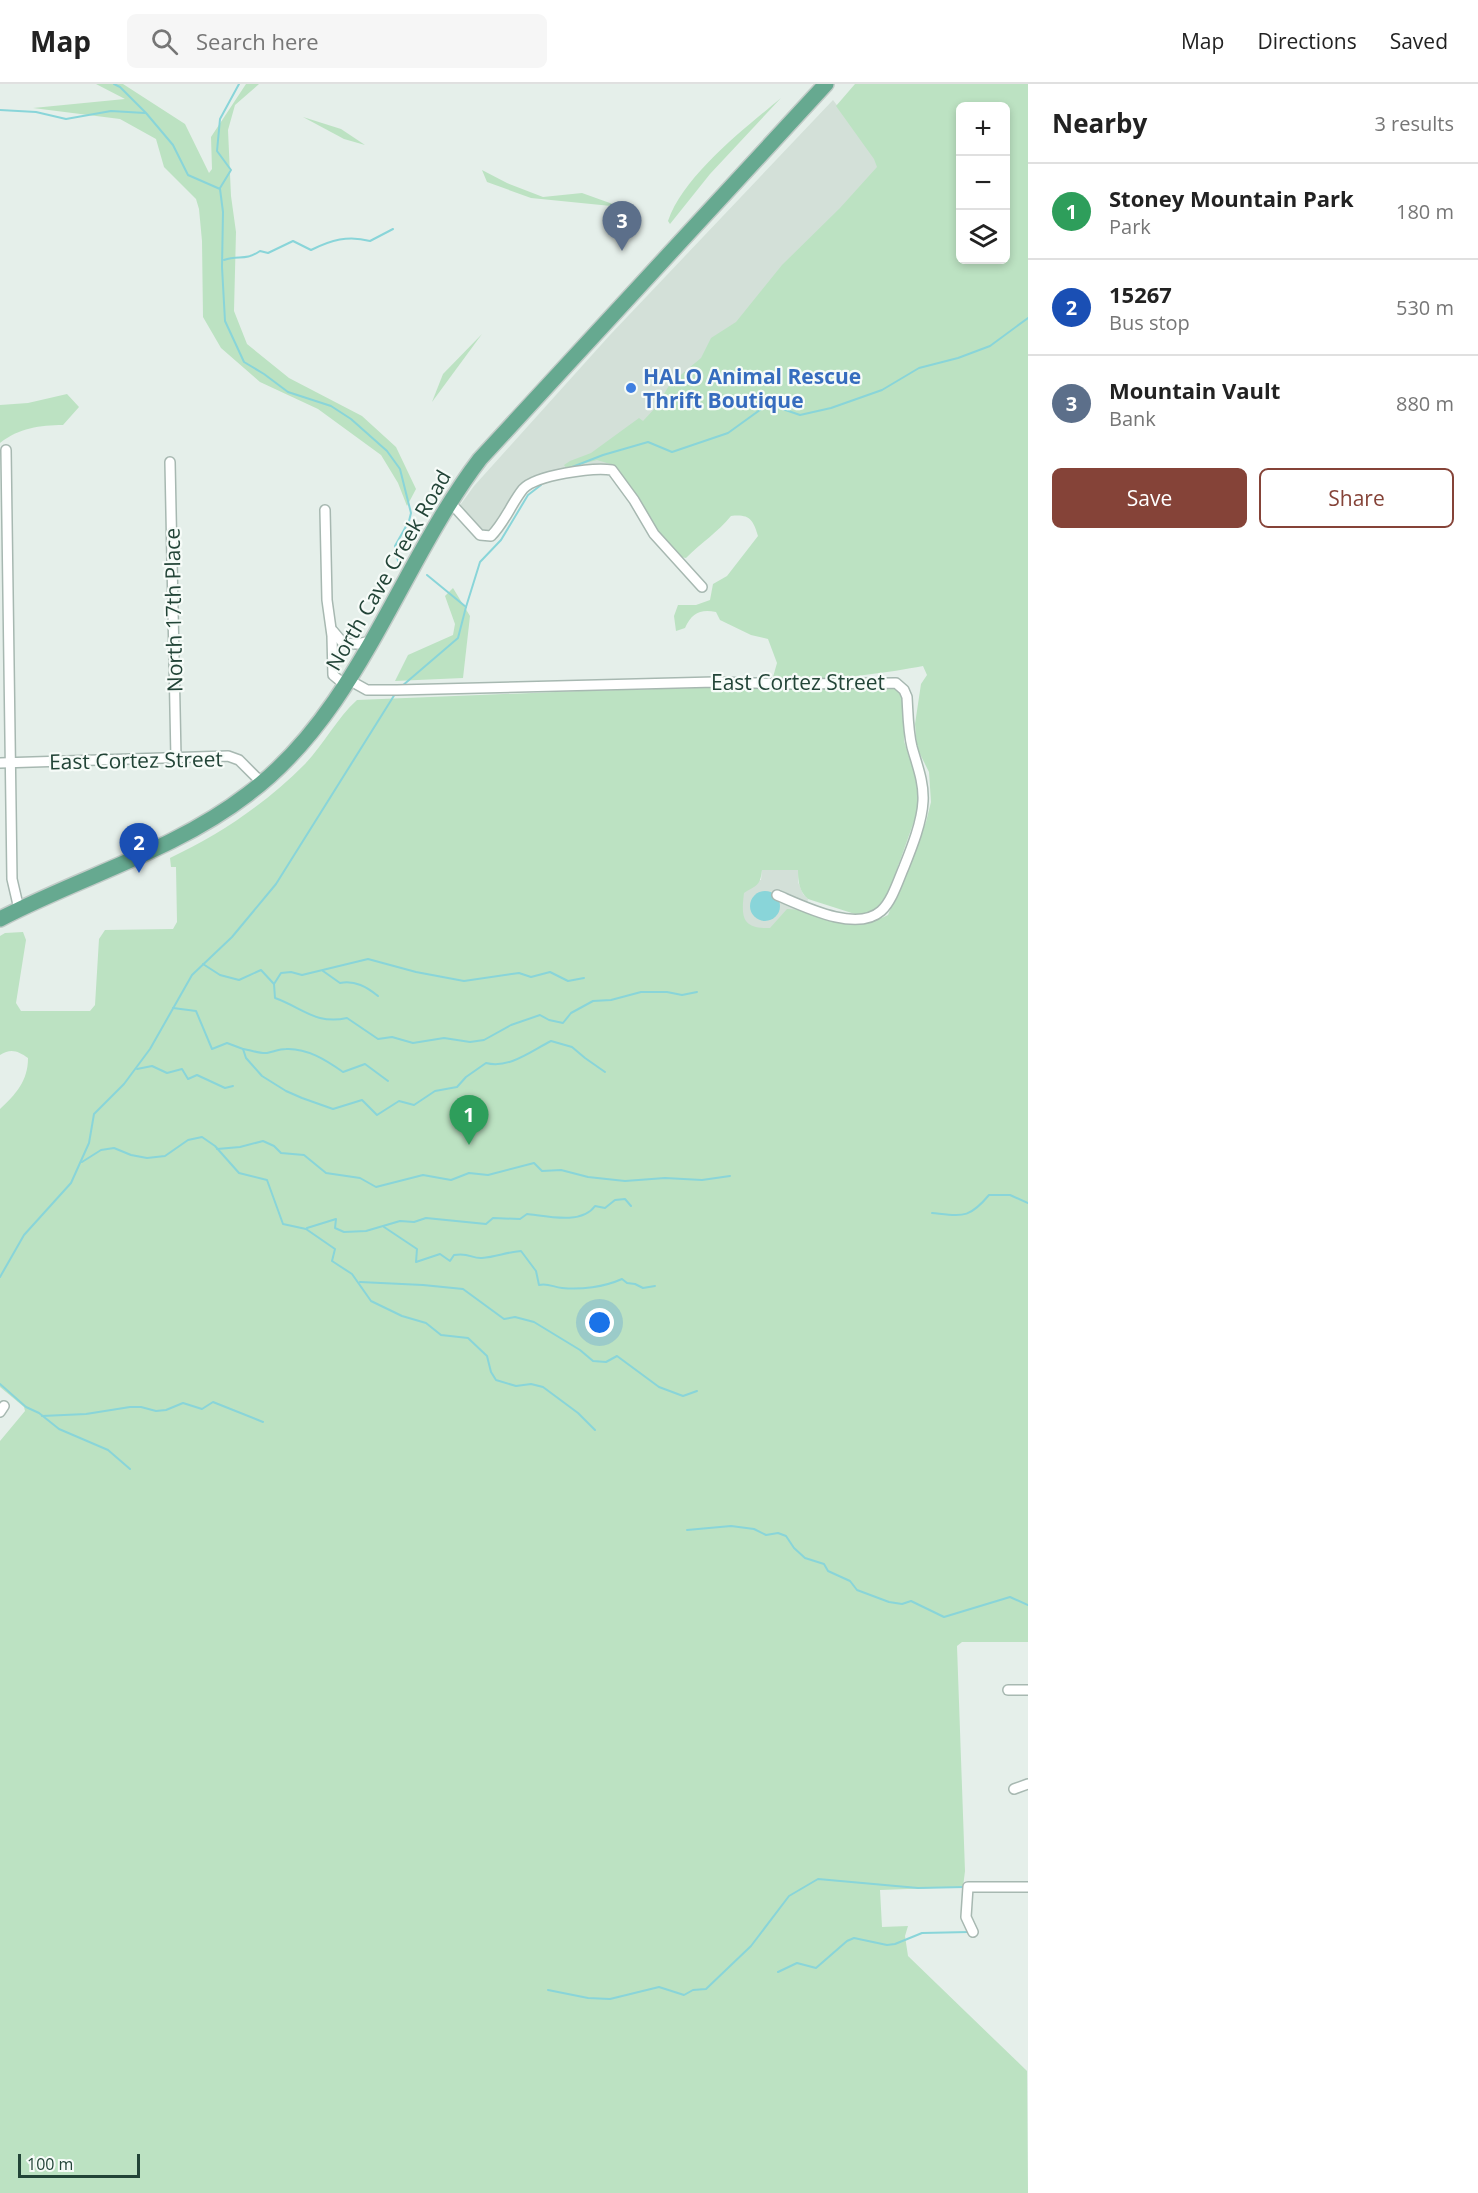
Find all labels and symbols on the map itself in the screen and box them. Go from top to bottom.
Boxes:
pin: 3 [602,202,642,251]
place label: HALO Animal Rescue Thrift Boutique [643,362,861,414]
marker: HALO Animal Rescue Thrift Boutique [624,381,638,395]
street label: North Cave Creek Road [319,464,457,676]
street label: North 17th Place [158,528,188,692]
street label: East Cortez Street [711,668,885,696]
street label: East Cortez Street [49,744,223,776]
pin: 2 [120,824,158,873]
pin: 1 [450,1096,488,1145]
your location [585,1308,614,1337]
scale bar [18,2151,140,2178]

